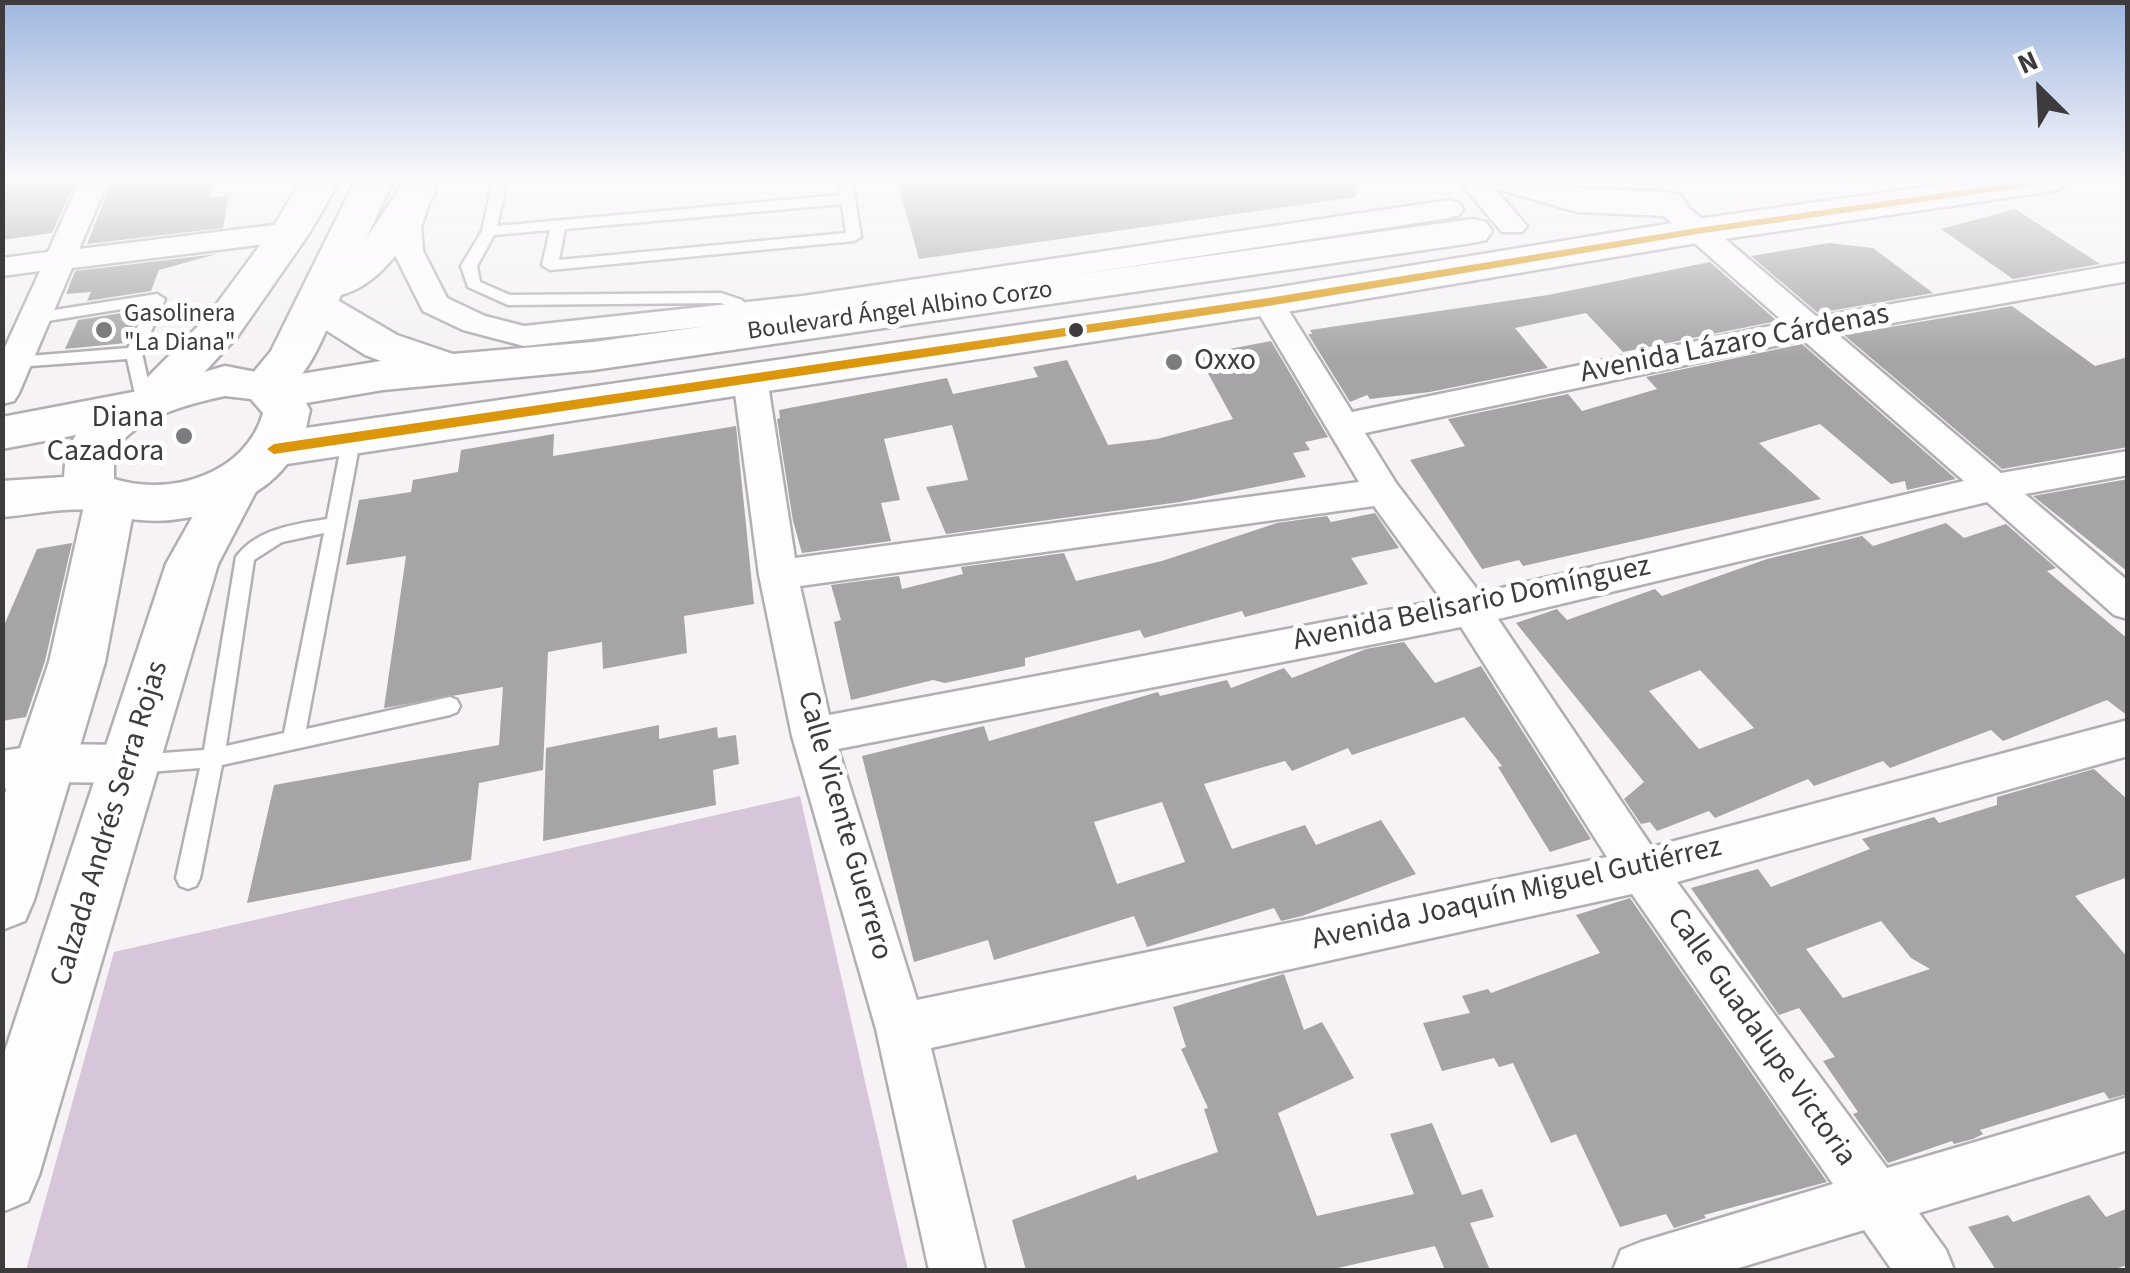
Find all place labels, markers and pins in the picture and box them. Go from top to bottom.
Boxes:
place label: Gasolinera "La Diana" [124,301,235,360]
marker: Gasolinera "La Diana" [93,319,115,341]
unlabelled marker [1066,320,1086,340]
place label: Oxxo [1194,344,1256,380]
marker: Oxxo [1163,351,1185,373]
place label: Diana Cazadora [47,401,164,472]
marker: Diana Cazadora [173,425,195,447]

